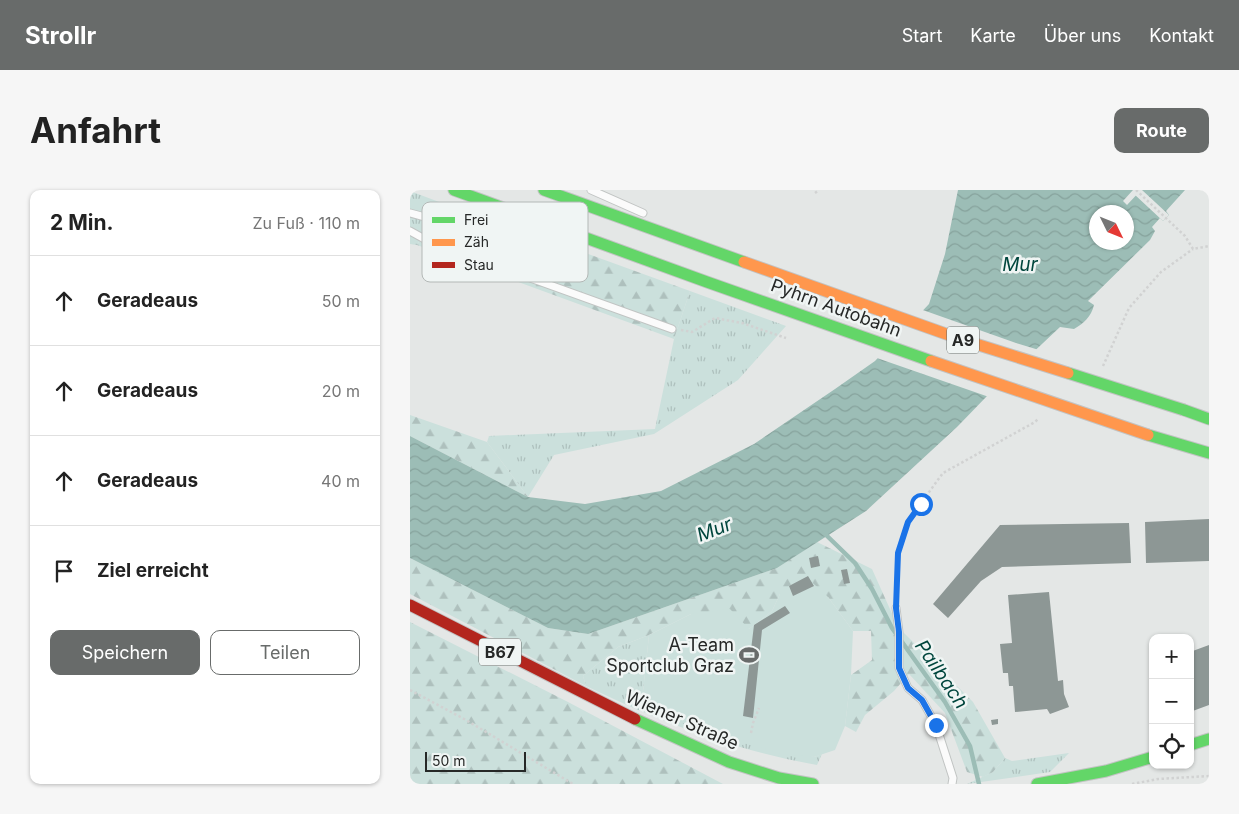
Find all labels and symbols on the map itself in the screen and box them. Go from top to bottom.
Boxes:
legend [422,202,588,282]
north arrow [1089,205,1134,250]
text: Frei [464,211,488,228]
text: Zäh [464,233,489,250]
water label: Mur [1002,253,1039,276]
text: Stau [464,256,494,273]
street label: Pyhrn Autobahn [768,274,904,341]
road number: A9 [947,326,979,354]
route start [910,493,933,516]
water label: Mur [693,512,736,547]
place label: A-Team Sportclub Graz [606,634,734,676]
water label: Pailbach [910,635,973,713]
road number: B67 [479,638,521,666]
sports icon: A-Team Sportclub Graz [738,644,760,666]
street label: Wiener Straße [622,685,742,754]
route end [925,714,948,737]
scale bar [425,749,526,772]

